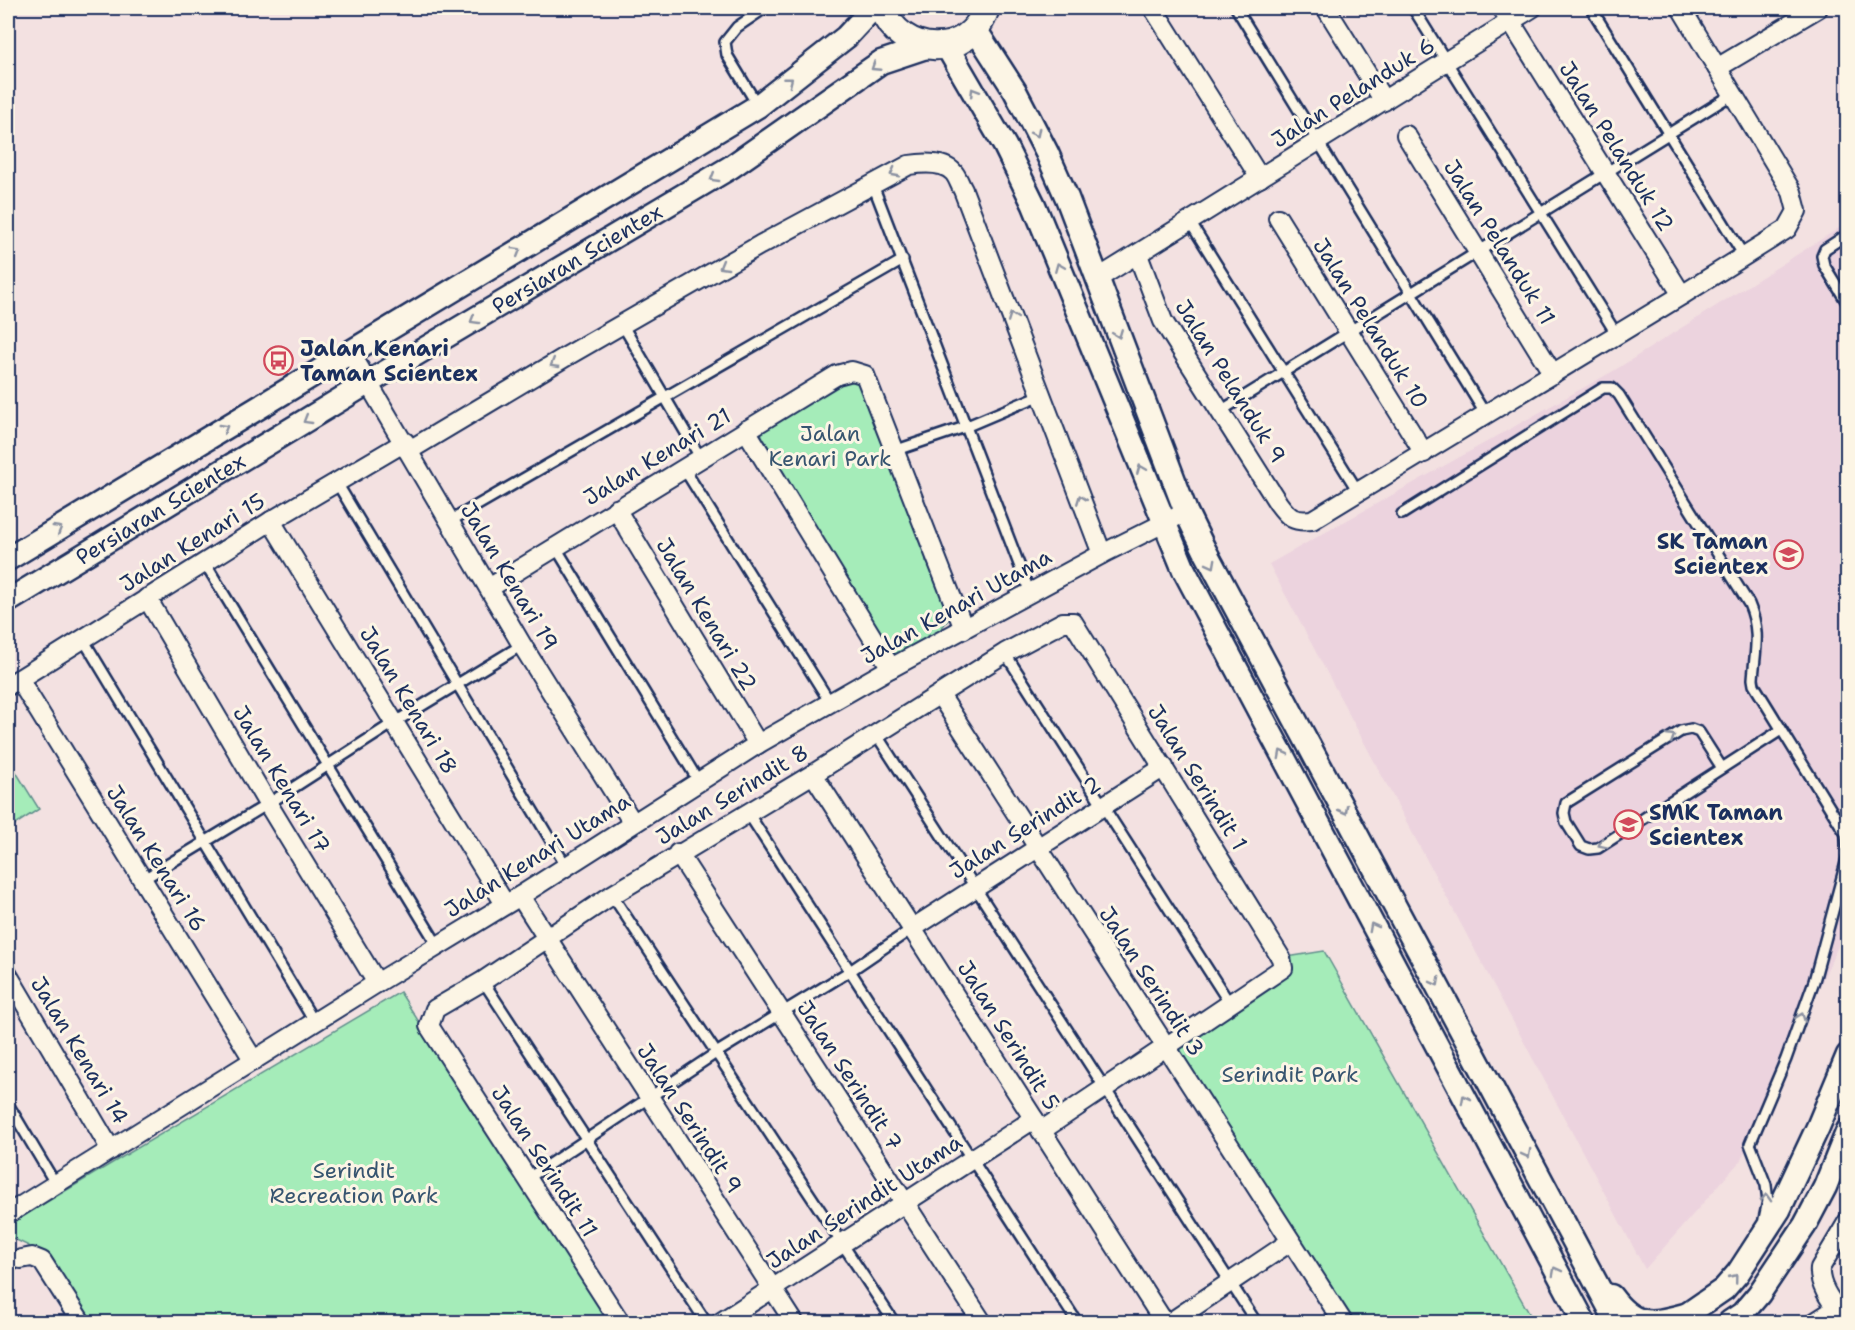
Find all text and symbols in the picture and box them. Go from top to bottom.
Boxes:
street label: Jalan Pelanduk 6 [1266,30,1440,154]
street label: Jalan Pelanduk 12 [1553,56,1681,237]
one-way arrow [871,60,881,72]
one-way arrow [782,78,793,89]
one-way arrow [969,88,981,98]
one-way arrow [1029,127,1041,138]
street label: Jalan Pelanduk 11 [1437,154,1562,330]
one-way arrow [890,166,900,177]
one-way arrow [710,170,720,182]
street label: Persiaran Scientex [487,197,668,321]
street label: Jalan Pelanduk 10 [1306,233,1435,414]
one-way arrow [511,246,521,258]
one-way arrow [719,259,729,271]
one-way arrow [1054,262,1067,273]
street label: Jalan Pelanduk 9 [1169,294,1293,468]
one-way arrow [1007,312,1020,323]
one-way arrow [470,313,480,324]
one-way arrow [1111,328,1124,339]
place label: Jalan Kenari Taman Scientex [300,334,478,388]
bus stop icon: Jalan Kenari Taman Scientex [263,345,295,377]
one-way arrow [550,356,560,368]
street label: Jalan Kenari 21 [578,401,736,512]
one-way arrow [303,413,313,424]
park label: Jalan Kenari Park [768,419,892,473]
one-way arrow [218,423,228,435]
street label: Persiaran Scientex [70,447,251,572]
one-way arrow [1136,464,1148,475]
street label: Jalan Kenari 15 [114,486,270,599]
one-way arrow [1076,494,1089,505]
street label: Jalan Kenari 19 [454,497,565,655]
one-way arrow [52,525,62,536]
place label: SK Taman Scientex [1657,527,1768,581]
street label: Jalan Kenari 22 [650,533,764,696]
school or university icon: SK Taman Scientex [1773,538,1805,570]
street label: Jalan Kenari Utama [856,542,1057,671]
one-way arrow [1205,558,1216,568]
street label: Jalan Kenari 18 [353,621,464,780]
street label: Jalan Serindit 1 [1141,699,1254,856]
street label: Jalan Kenari 17 [226,700,337,858]
one-way arrow [1665,733,1676,744]
street label: Jalan Serindit 8 [651,737,814,851]
one-way arrow [1278,750,1289,761]
street label: Jalan Serindit 2 [944,769,1106,886]
street label: Jalan Kenari 16 [100,780,213,937]
street label: Jalan Kenari Utama [439,786,636,924]
place label: SMK Taman Scientex [1649,798,1783,852]
one-way arrow [1337,804,1348,814]
school or university icon: SMK Taman Scientex [1612,809,1644,841]
one-way arrow [1597,837,1608,849]
street label: Jalan Serindit 3 [1092,901,1211,1062]
one-way arrow [1369,922,1380,933]
street label: Jalan Serindit 5 [951,955,1066,1116]
street label: Jalan Kenari 14 [24,971,135,1129]
one-way arrow [1428,976,1440,987]
street label: Jalan Serindit 7 [790,995,909,1156]
one-way arrow [1793,1012,1806,1023]
street label: Jalan Serindit 9 [630,1038,749,1199]
park label: Serindit Park [1221,1060,1359,1089]
street label: Jalan Serindit 11 [485,1080,604,1243]
one-way arrow [1461,1094,1472,1105]
street label: Jalan Serindit Utama [761,1127,968,1276]
one-way arrow [1520,1148,1531,1158]
park label: Serindit Recreation Park [270,1156,438,1210]
one-way arrow [1760,1194,1773,1203]
one-way arrow [1552,1267,1563,1277]
one-way arrow [1727,1274,1738,1285]

